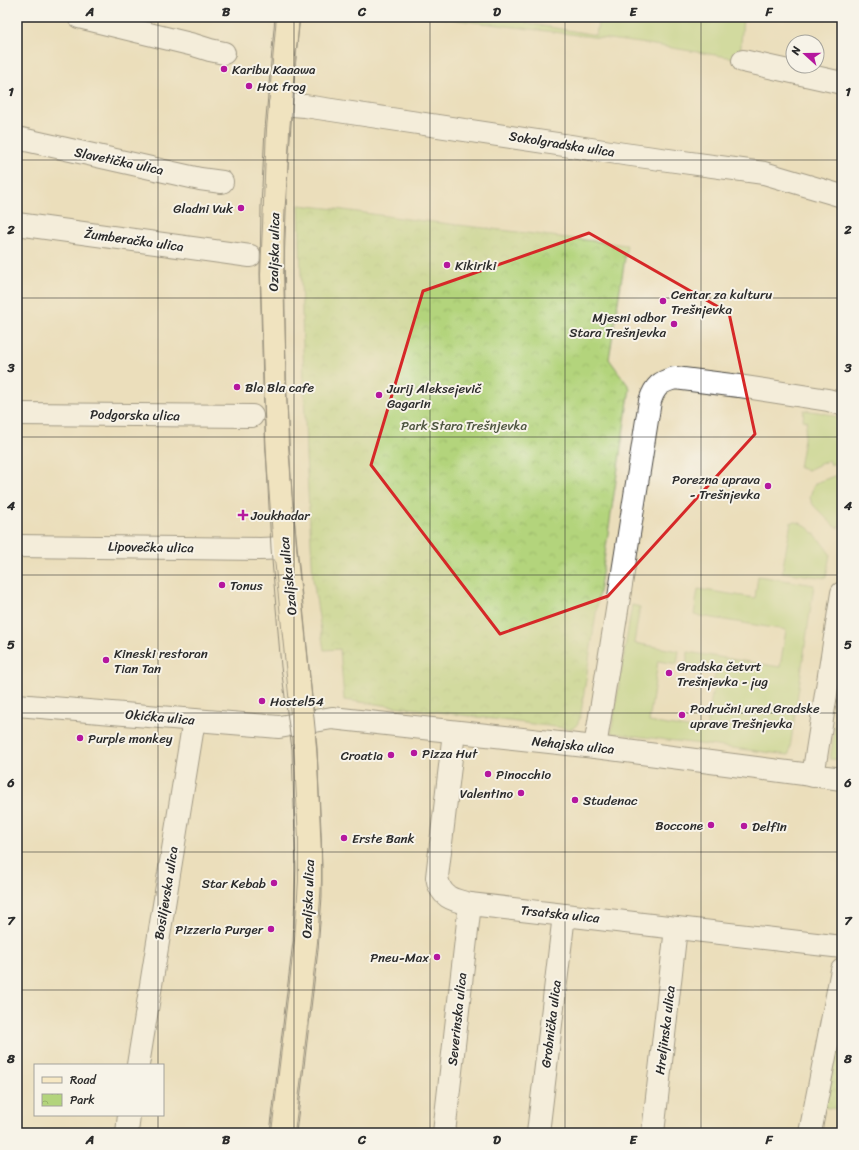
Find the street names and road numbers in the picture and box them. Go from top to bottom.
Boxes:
street label: Sokolgradska ulica [508,124,617,164]
street label: Slavetička ulica [72,140,166,182]
street label: Ozaljska ulica [262,212,286,292]
street label: Žumberačka ulica [83,222,186,258]
street label: Podgorska ulica [90,403,181,427]
street label: Lipovečka ulica [108,535,195,559]
street label: Ozaljska ulica [272,535,304,616]
street label: Okićka ulica [124,703,196,732]
street label: Nehajska ulica [531,729,616,761]
street label: Bosiljevska ulica [147,844,185,941]
street label: Ozaljska ulica [295,859,321,939]
street label: Trsatska ulica [519,898,601,930]
street label: Severinska ulica [441,971,473,1067]
street label: Grobnička ulica [534,978,568,1069]
street label: Hreljinska ulica [648,984,682,1076]

